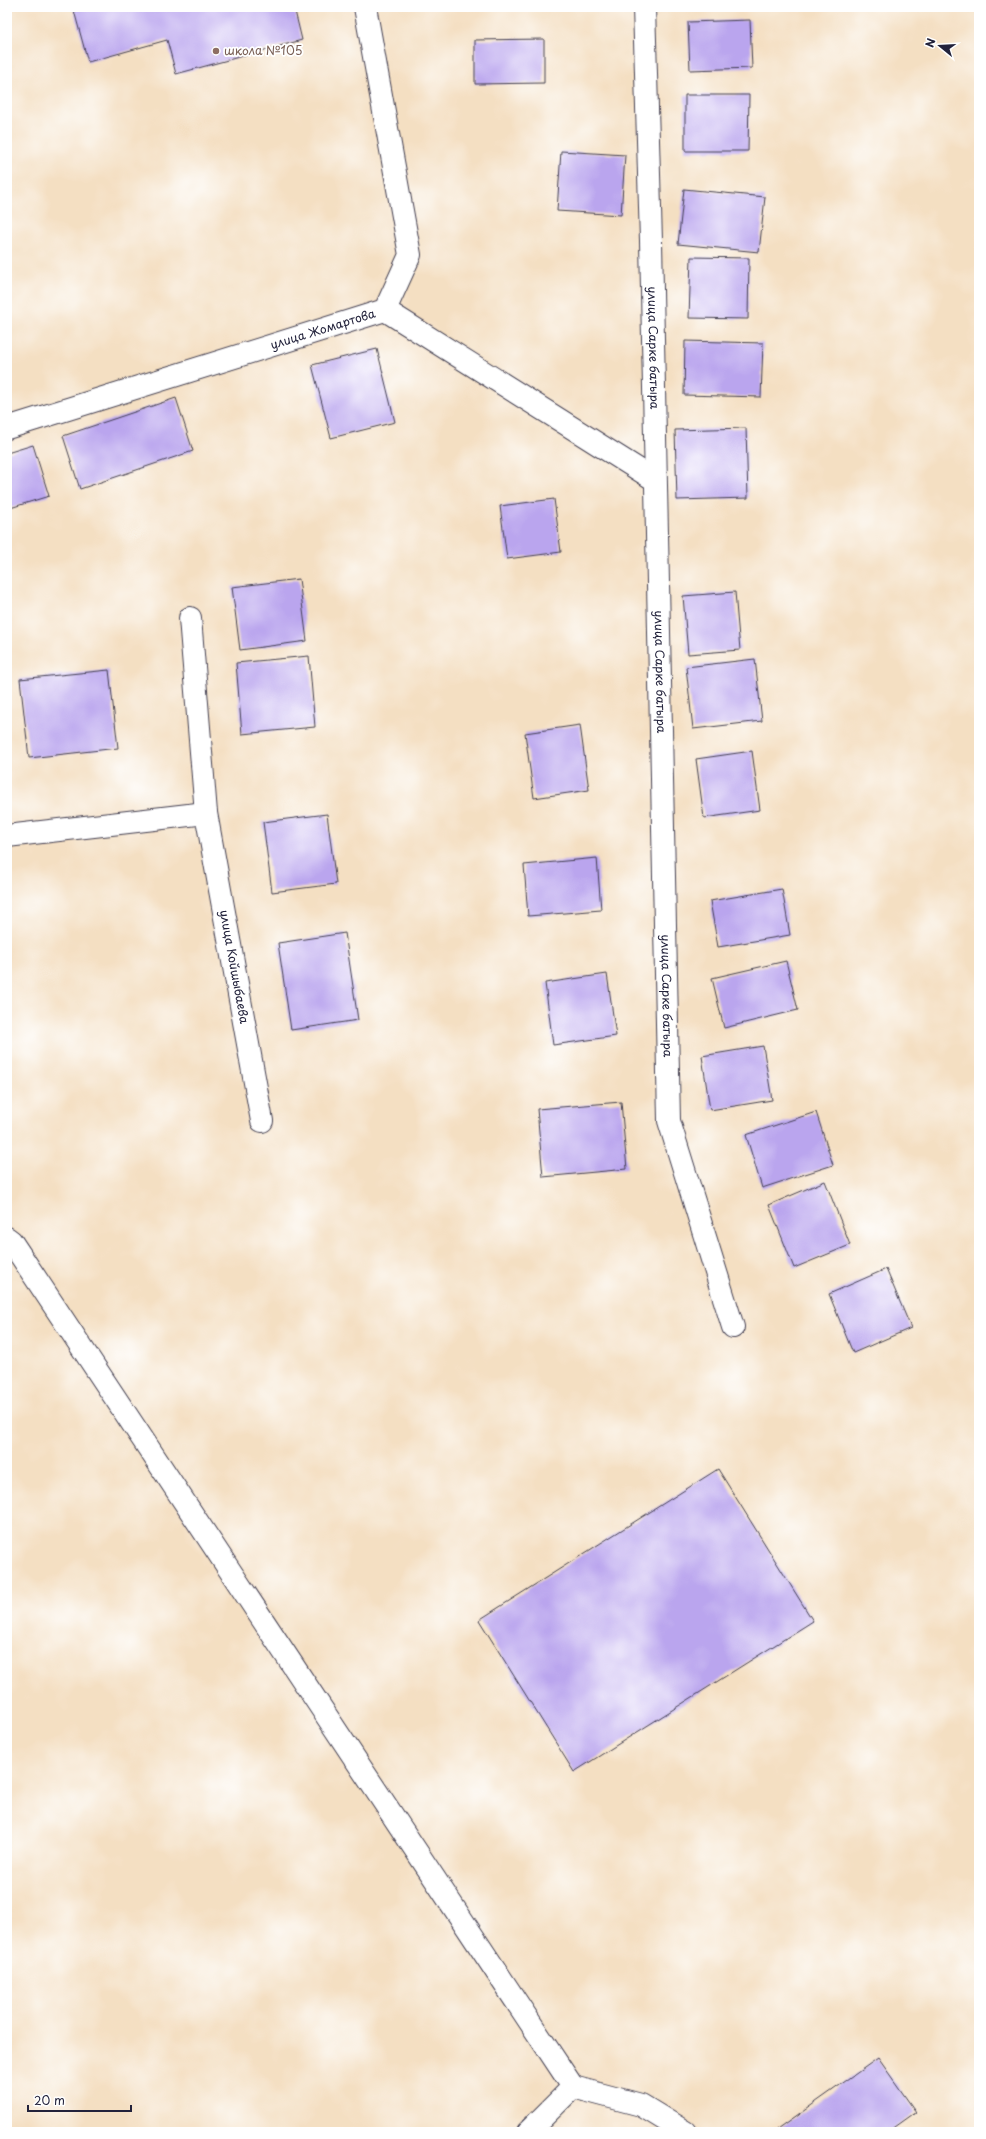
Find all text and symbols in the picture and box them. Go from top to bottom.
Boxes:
north arrow [920,26,960,66]
text: N [921,36,940,50]
place label: школа №105 [224,41,302,59]
marker: школа №105 [211,46,221,56]
street label: улица Сарке батыра [644,286,664,410]
street label: улица Жомартова [268,303,378,353]
street label: улица Сарке батыра [651,610,671,734]
street label: улица Койшыбаева [216,908,254,1026]
street label: улица Сарке батыра [657,934,678,1058]
scale bar [28,2087,131,2113]
text: 20 m [34,2091,65,2109]

